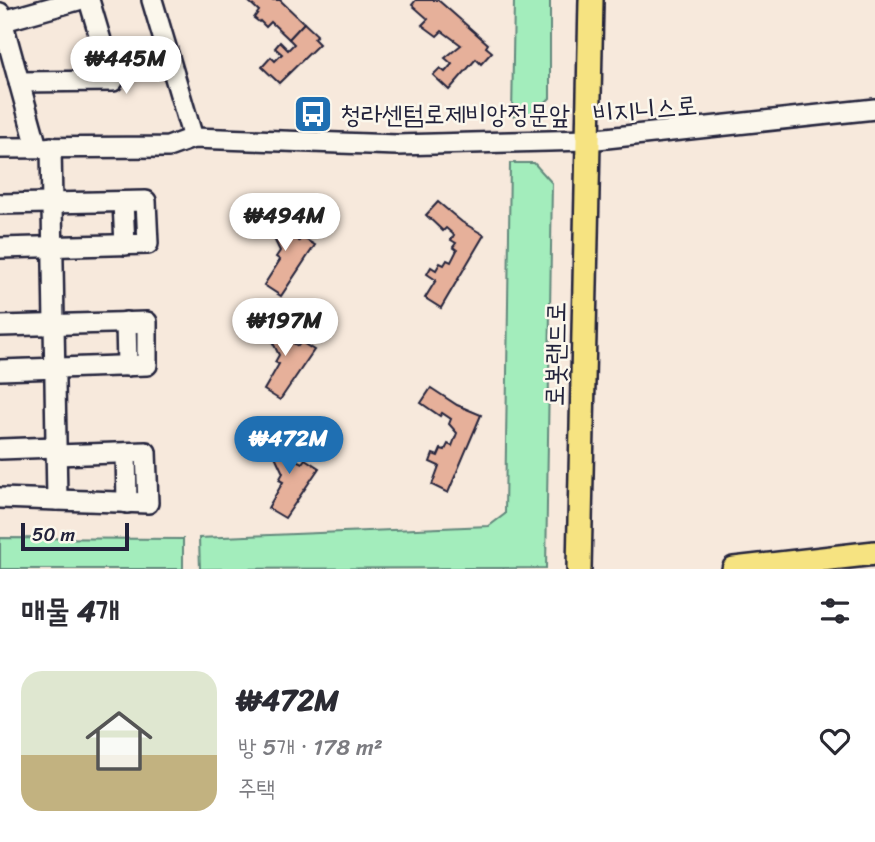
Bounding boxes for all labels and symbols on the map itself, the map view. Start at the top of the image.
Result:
pin: ₩445M [77,36,175,96]
street label: 비지니스로 [591,82,699,136]
place label: 청라센텀로제비앙정문앞 [340,91,570,137]
bus stop icon: 청라센텀로제비앙정문앞 [292,93,334,135]
pin: ₩494M [236,194,334,253]
pin: ₩197M [236,298,334,358]
street label: 로봇랜드로 [531,301,579,407]
pin: ₩472M [240,416,338,476]
scale bar [21,520,130,552]

